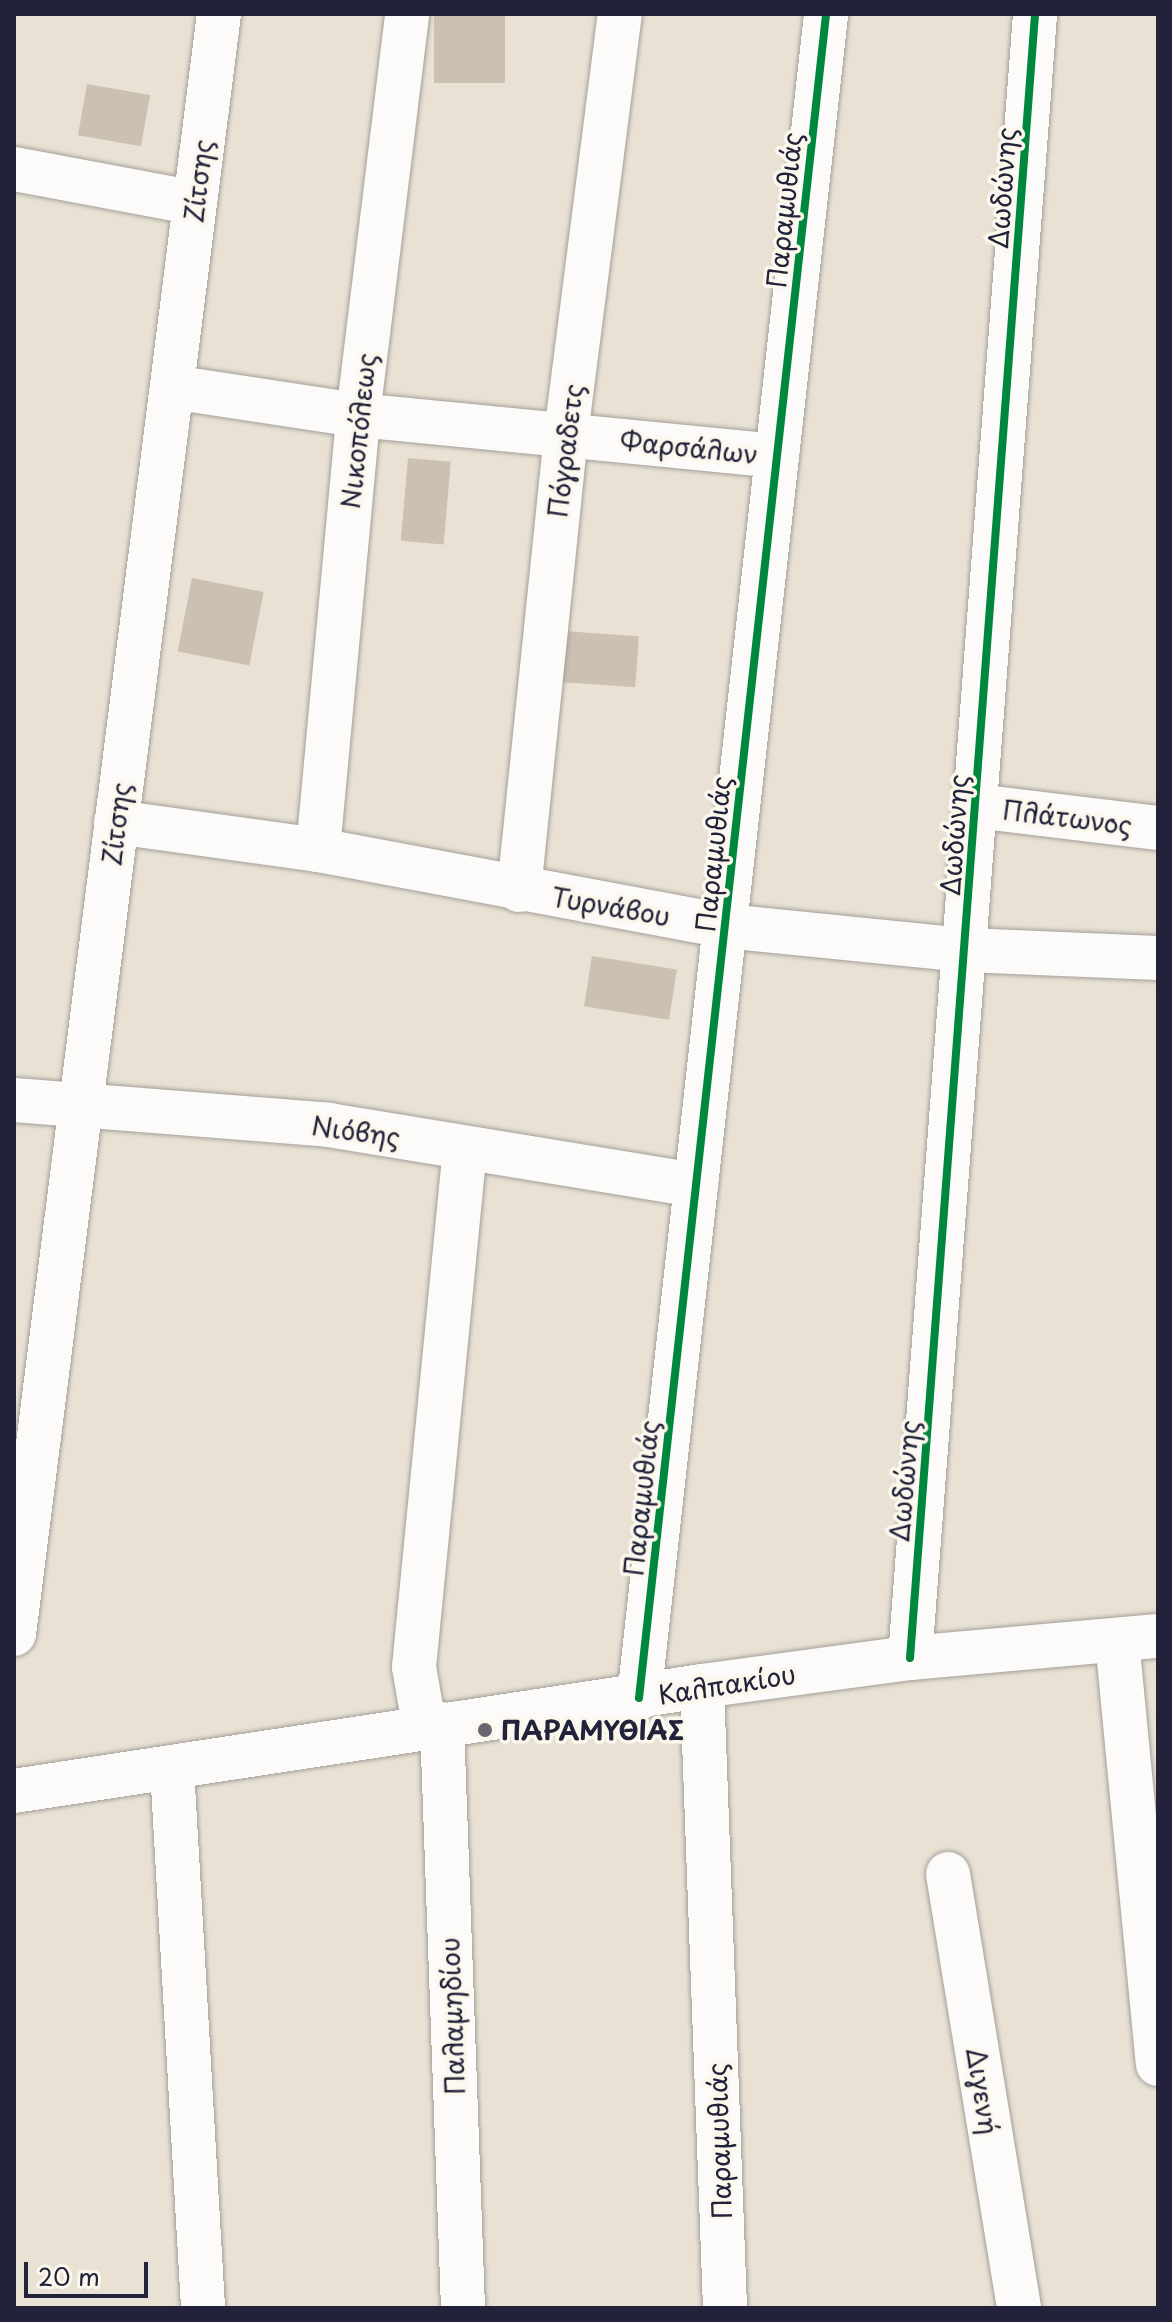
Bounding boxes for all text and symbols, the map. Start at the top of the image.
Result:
street label: Δωδώνης [982,126,1022,250]
street label: Παραμυθιάς [760,131,808,289]
street label: Ζίτσης [177,138,219,224]
street label: Nικοπόλεως [334,352,382,510]
street label: Πόγραδετς [541,382,589,520]
street label: Φαρσάλων [618,424,760,470]
street label: Δωδώνης [934,773,974,897]
street label: Παραμυθιάς [689,775,737,933]
street label: Ζίτσης [95,781,137,867]
street label: Πλάτωνος [1000,794,1134,840]
street label: Τυρνάβου [549,880,673,932]
street label: Νιόβης [310,1109,402,1153]
street label: Παραμυθιάς [617,1419,665,1577]
street label: Δωδώνης [883,1419,925,1543]
street label: Καλπακίου [656,1658,798,1710]
place label: ΠΑΡΑΜΥΘΙΑΣ [501,1714,684,1746]
marker: ΠΑΡΑΜΥΘΙΑΣ [476,1721,494,1739]
street label: Παλαμηδίου [434,1937,470,2095]
street label: Διγενή [961,2045,1005,2137]
street label: Παραμυθιάς [701,2062,737,2220]
scale bar [28,2246,152,2296]
text: 20 m [38,2258,100,2294]

